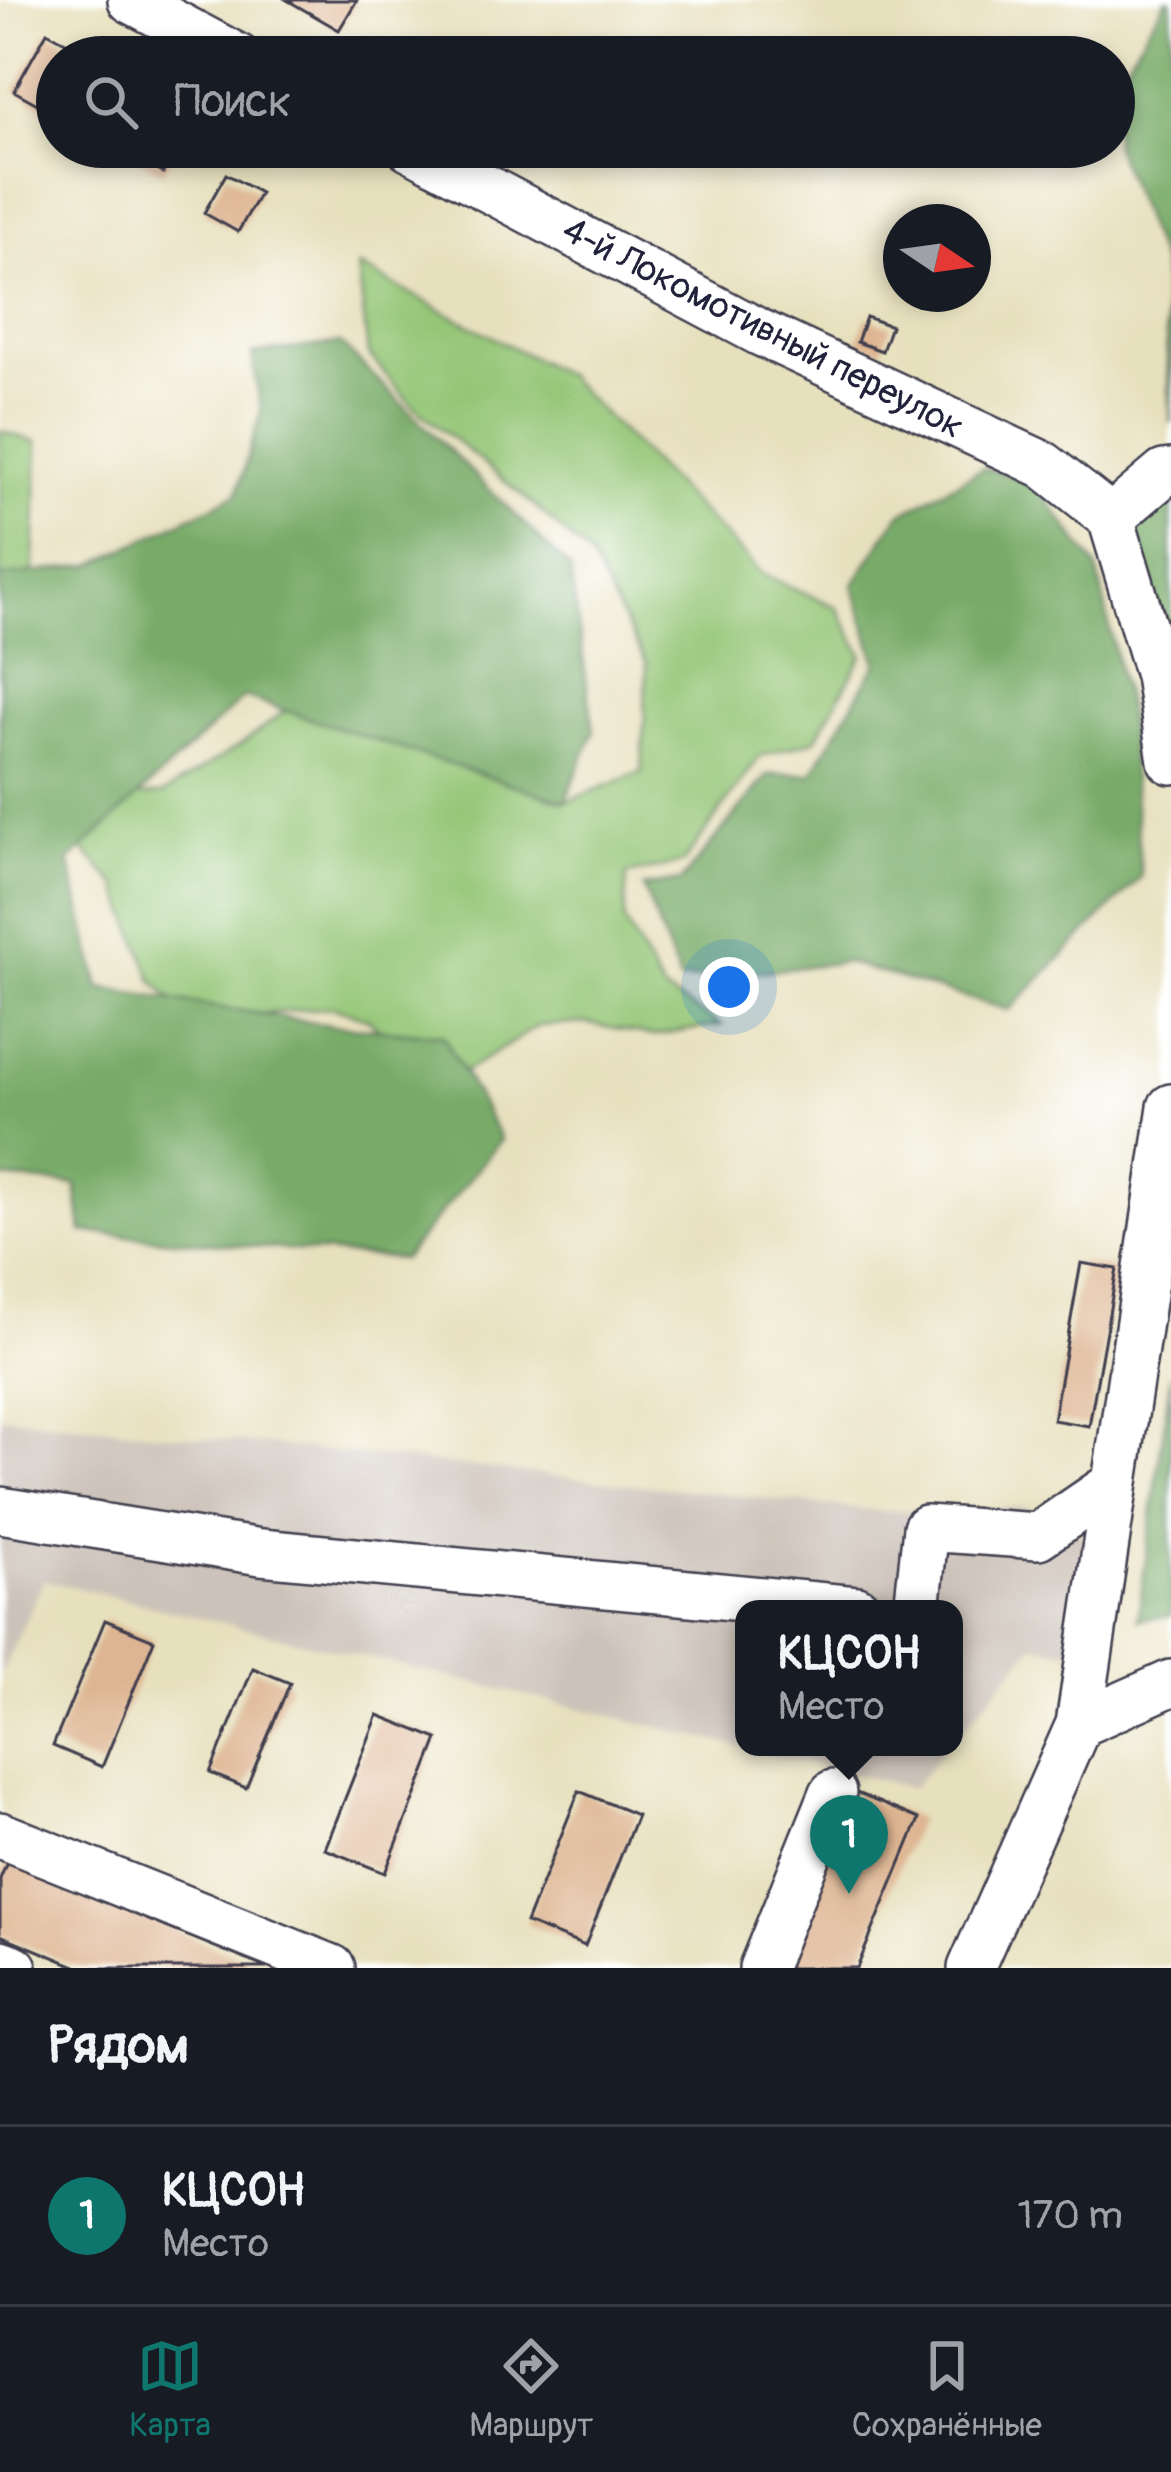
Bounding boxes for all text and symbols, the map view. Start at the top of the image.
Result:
search box [36,36,1135,168]
icon: search [78,69,144,135]
text: Поиск [174,74,291,130]
north arrow [883,204,991,312]
street label: 4-й Локомотивный переулок [555,207,971,449]
your location [699,957,759,1017]
popup [735,1600,963,1756]
text: КЦСОН [778,1626,920,1682]
text: Место [778,1682,885,1731]
pin: 1 [810,1795,888,1894]
text: Рядом [48,2014,189,2078]
text: КЦСОН [162,2163,305,2219]
text: 1 [79,2191,95,2240]
text: 170 m [1017,2191,1123,2240]
text: Место [162,2219,269,2268]
tab: Карта [129,2333,211,2446]
tab: Маршрут [469,2333,593,2446]
tab: Сохранённые [852,2333,1042,2446]

